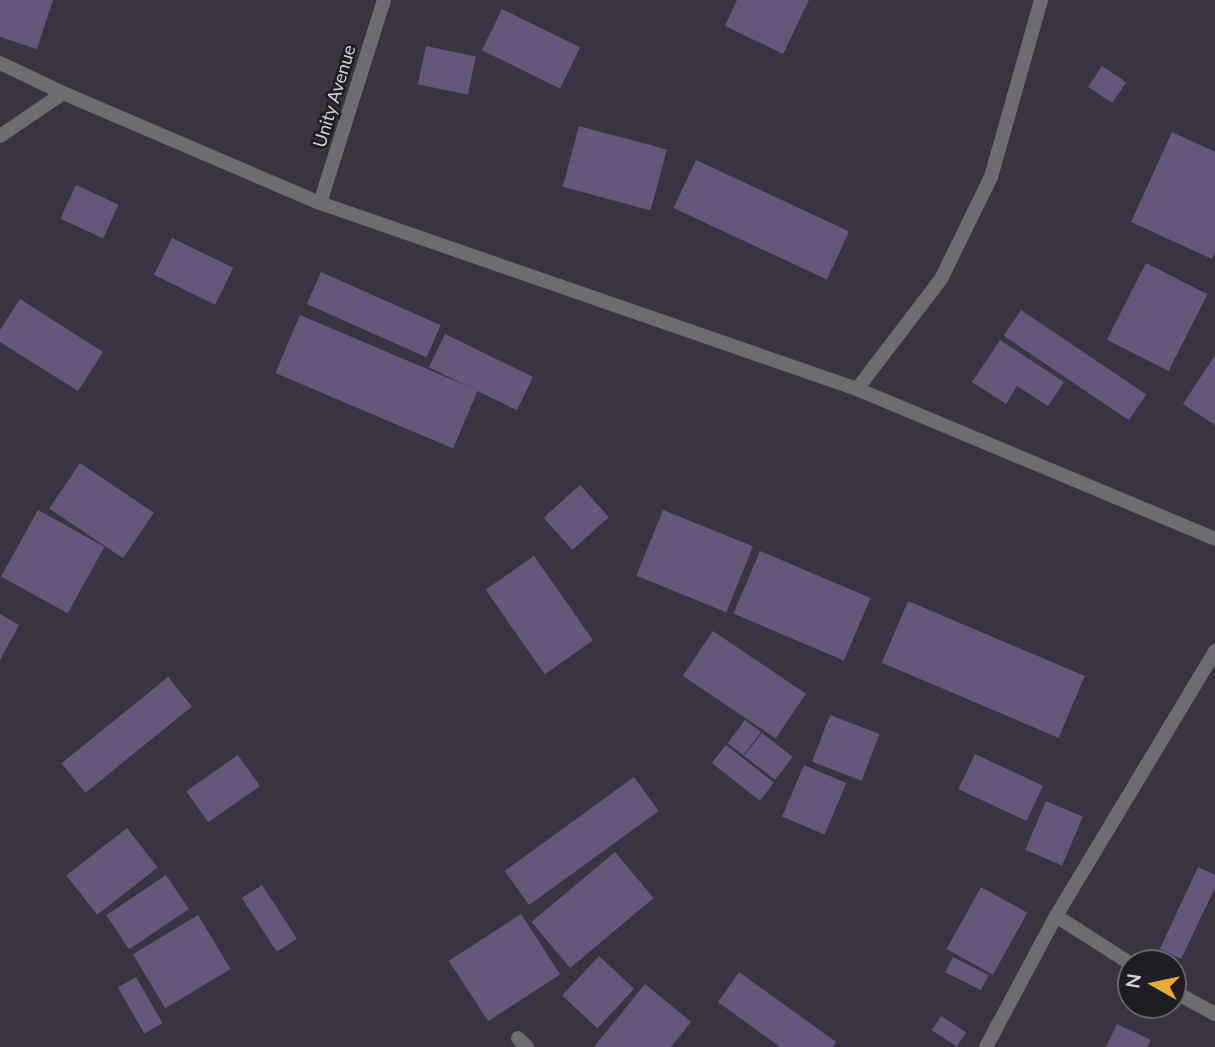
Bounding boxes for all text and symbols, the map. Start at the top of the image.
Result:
street label: Unity Avenue [308,42,360,150]
north arrow [1117,949,1187,1019]
text: N [1120,972,1145,990]

